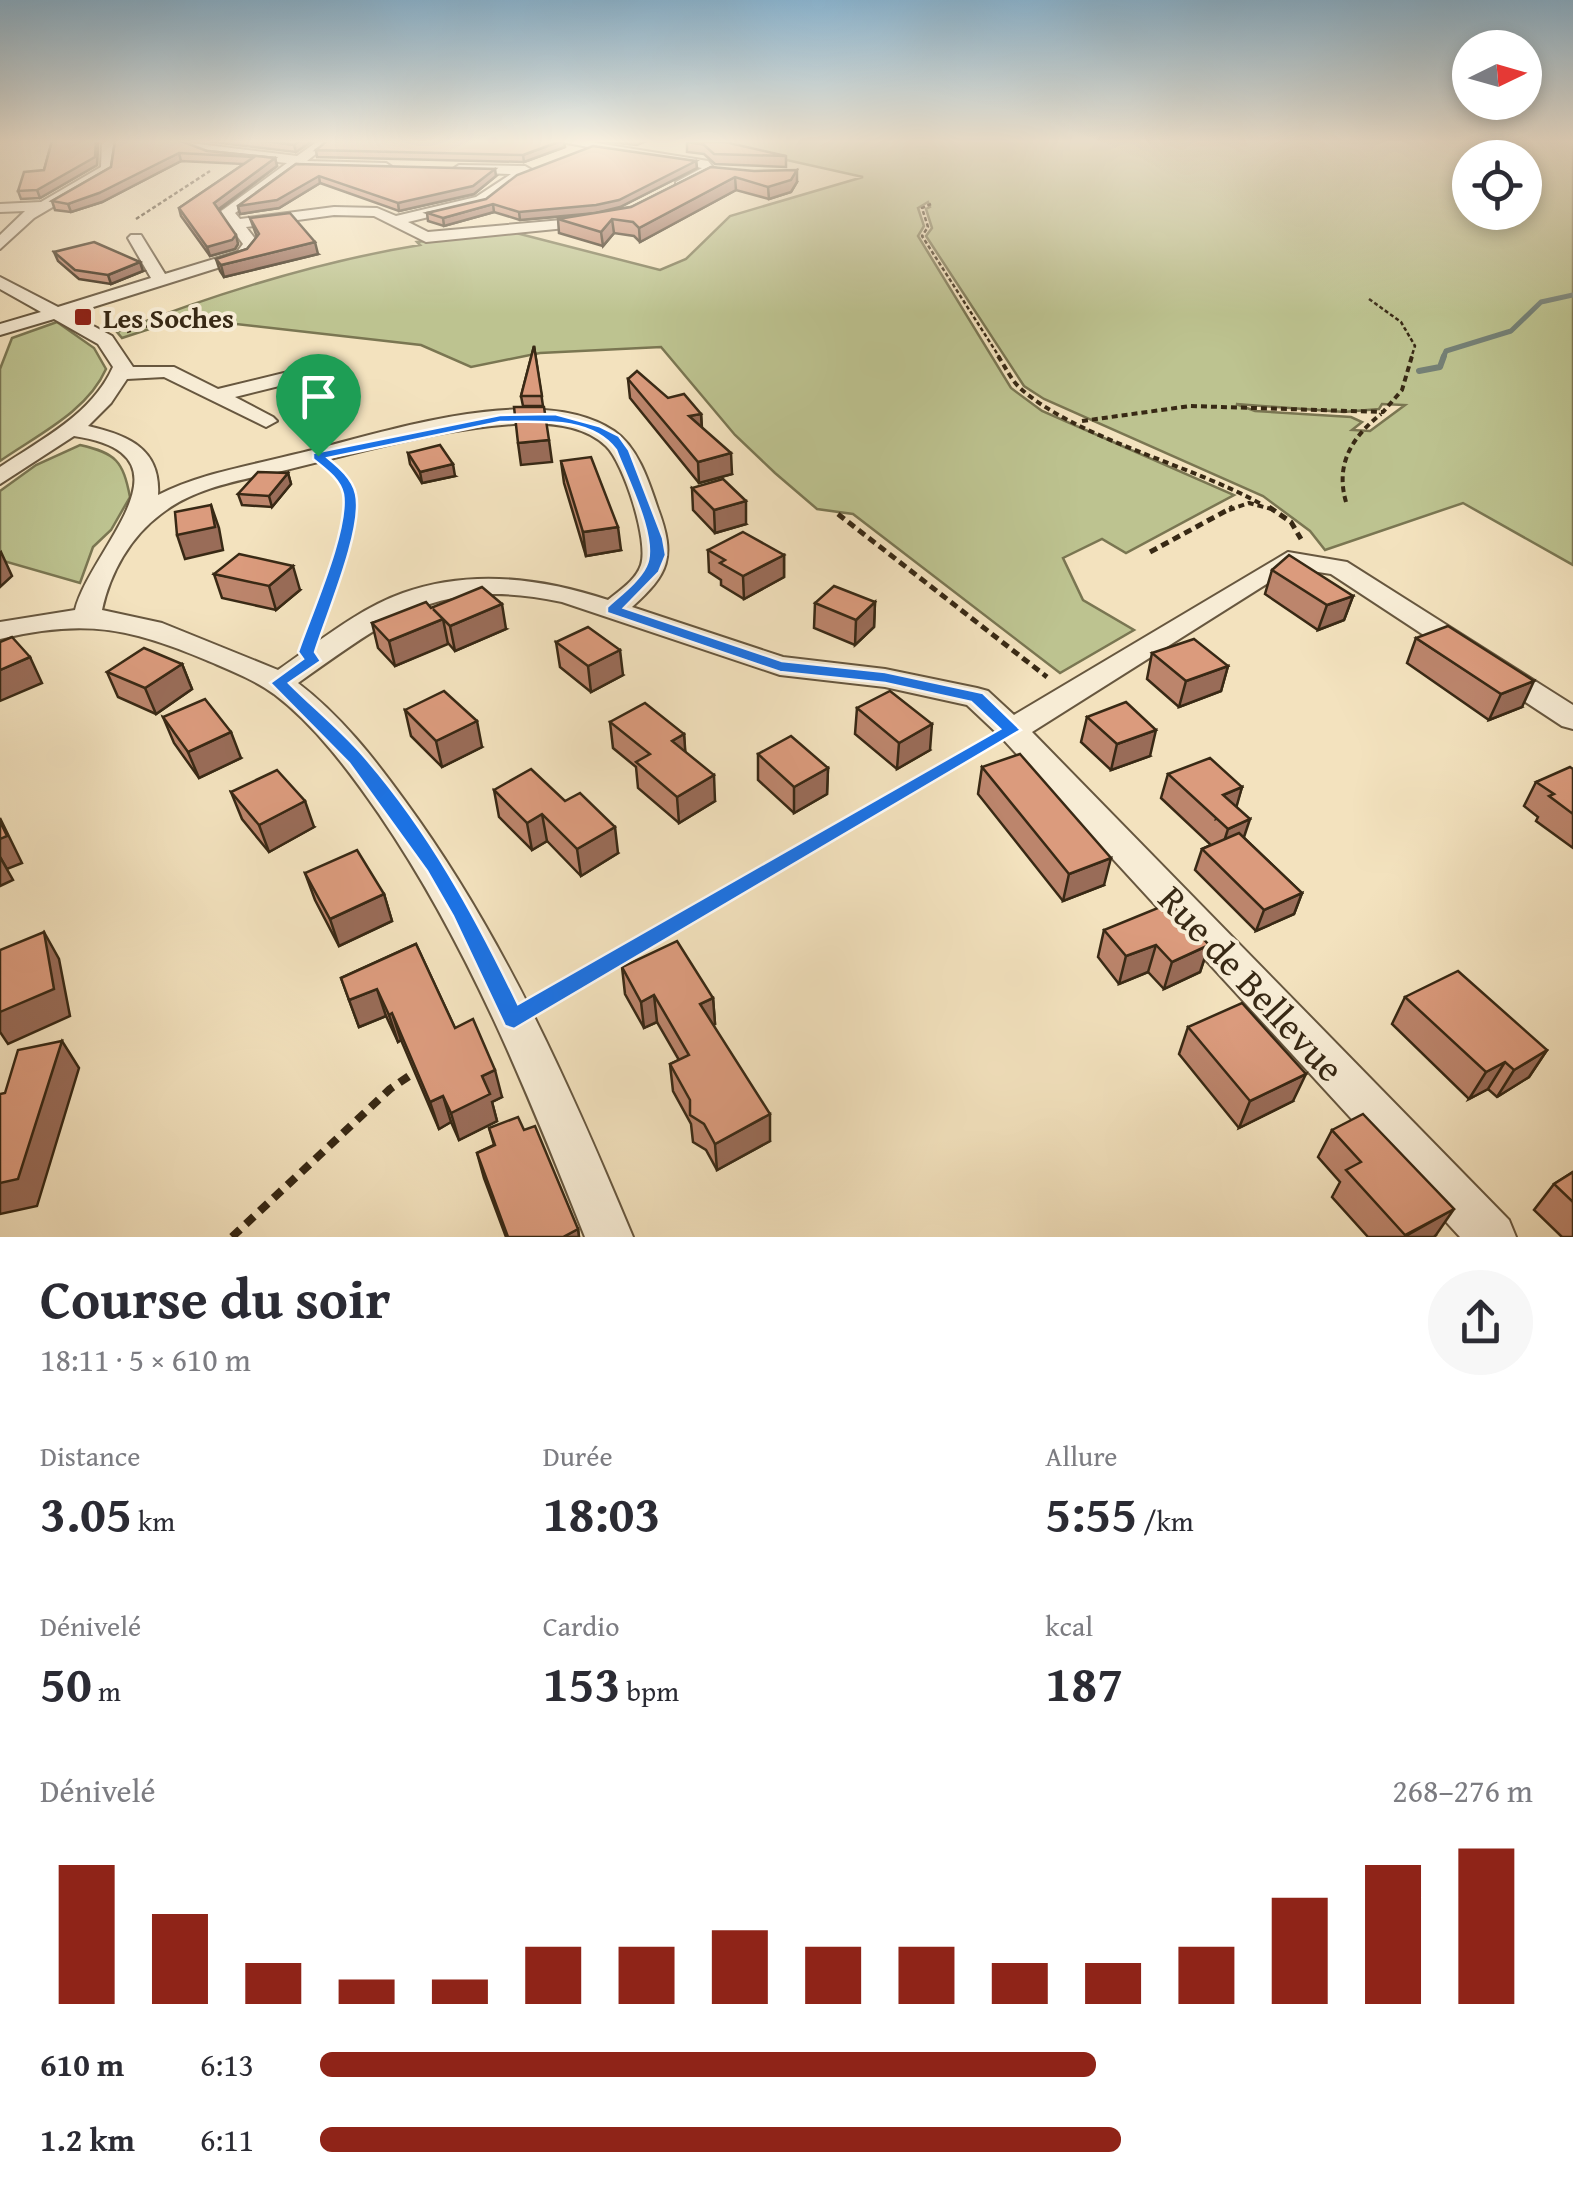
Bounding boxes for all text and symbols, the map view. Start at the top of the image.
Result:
north arrow [1452,30,1542,120]
map controls [1452,30,1542,230]
button: locate [1452,140,1542,230]
place label: Les Soches [103,297,234,338]
marker: Les Soches [72,306,94,328]
pin [276,354,361,457]
icon: arrive [291,369,346,424]
street label: Rue de Bellevue [1146,872,1358,1094]
text: Course du soir [40,1258,390,1338]
button: share [1428,1270,1533,1375]
text: 18:11 · 5 × 610 m [40,1336,251,1383]
text: Distance [40,1435,140,1476]
text: Durée [543,1435,613,1476]
text: Allure [1045,1435,1117,1476]
text: 3.05 [40,1476,132,1549]
text: 18:03 [543,1476,660,1549]
text: 5:55 [1045,1476,1137,1549]
text: km [132,1500,175,1541]
text: /km [1137,1500,1194,1541]
text: Dénivelé [40,1605,141,1646]
text: Cardio [543,1605,619,1646]
text: kcal [1045,1605,1093,1646]
text: 50 [40,1646,92,1719]
text: 153 [543,1646,620,1719]
text: 187 [1045,1646,1123,1719]
text: m [92,1670,121,1711]
text: bpm [620,1670,679,1711]
text: Dénivelé [40,1767,156,1814]
text: 268–276 m [1392,1767,1533,1814]
text: 610 m [40,2041,124,2088]
text: 6:13 [200,2041,254,2088]
text: 1.2 km [40,2116,135,2163]
text: 6:11 [200,2116,254,2163]

